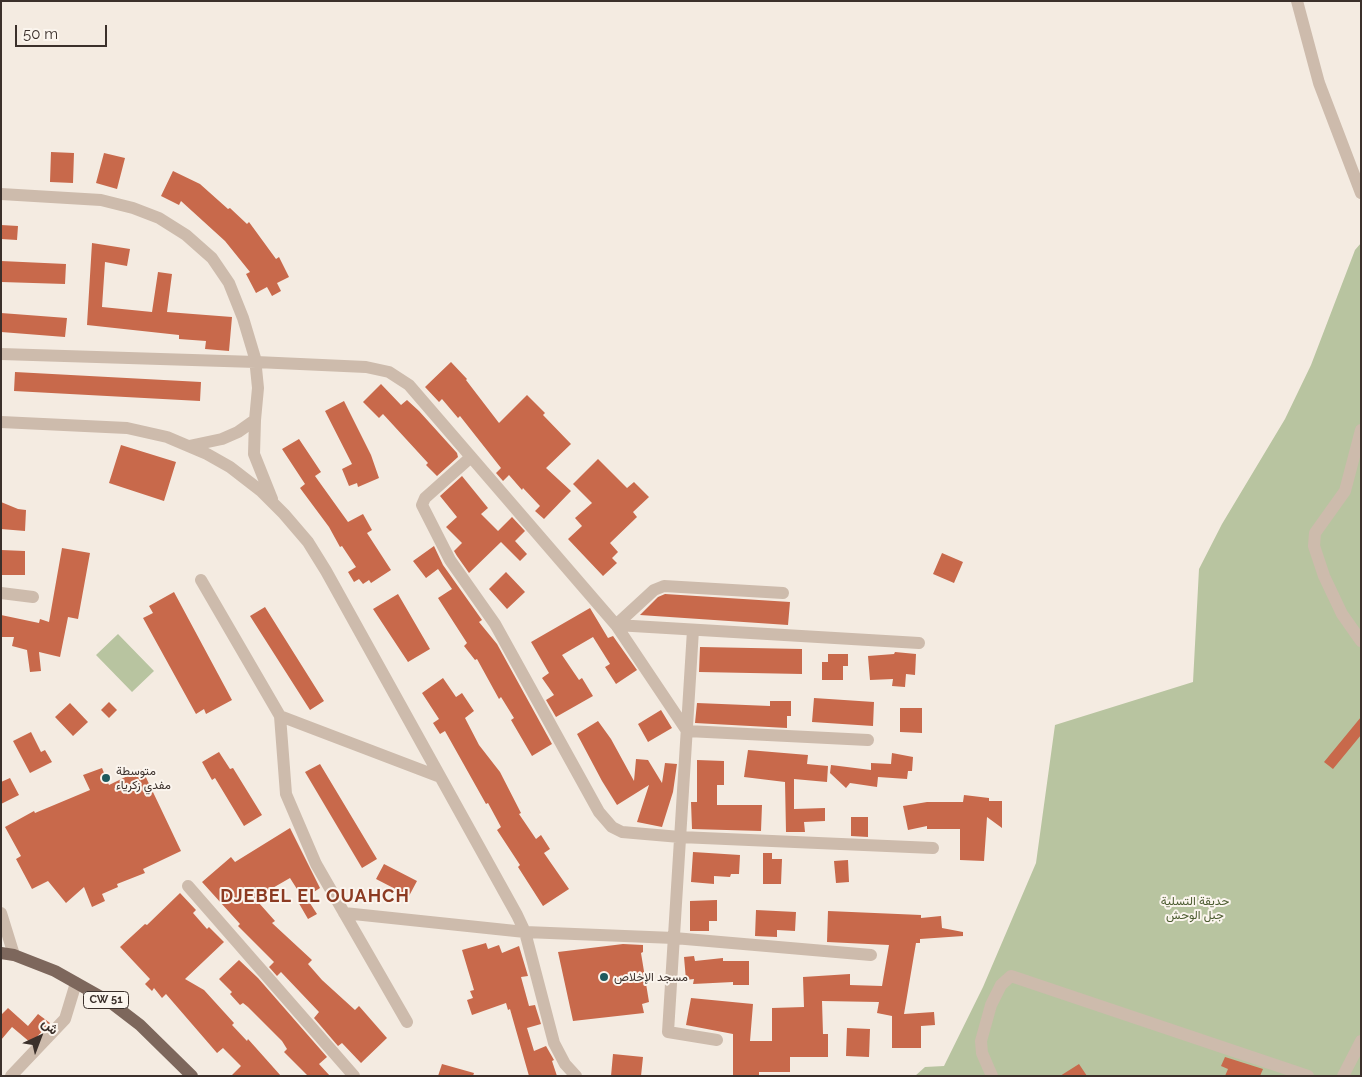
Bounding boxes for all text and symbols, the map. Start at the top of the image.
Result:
scale bar [18,15,110,47]
text: 50 m [23,25,58,43]
place label: متوسطة مفدي زكرياء [116,764,171,792]
marker: متوسطة مفدي زكرياء [100,772,112,784]
district label: DJEBEL EL OUAHCH [218,886,412,908]
park label: حديقة التسلية جبل الوحش [1161,894,1229,922]
place label: مسجد الإخلاص [614,970,688,984]
marker: مسجد الإخلاص [598,971,610,983]
road number: CW 51 [84,992,128,1008]
north arrow [15,1012,65,1062]
text: ش [39,1014,62,1038]

